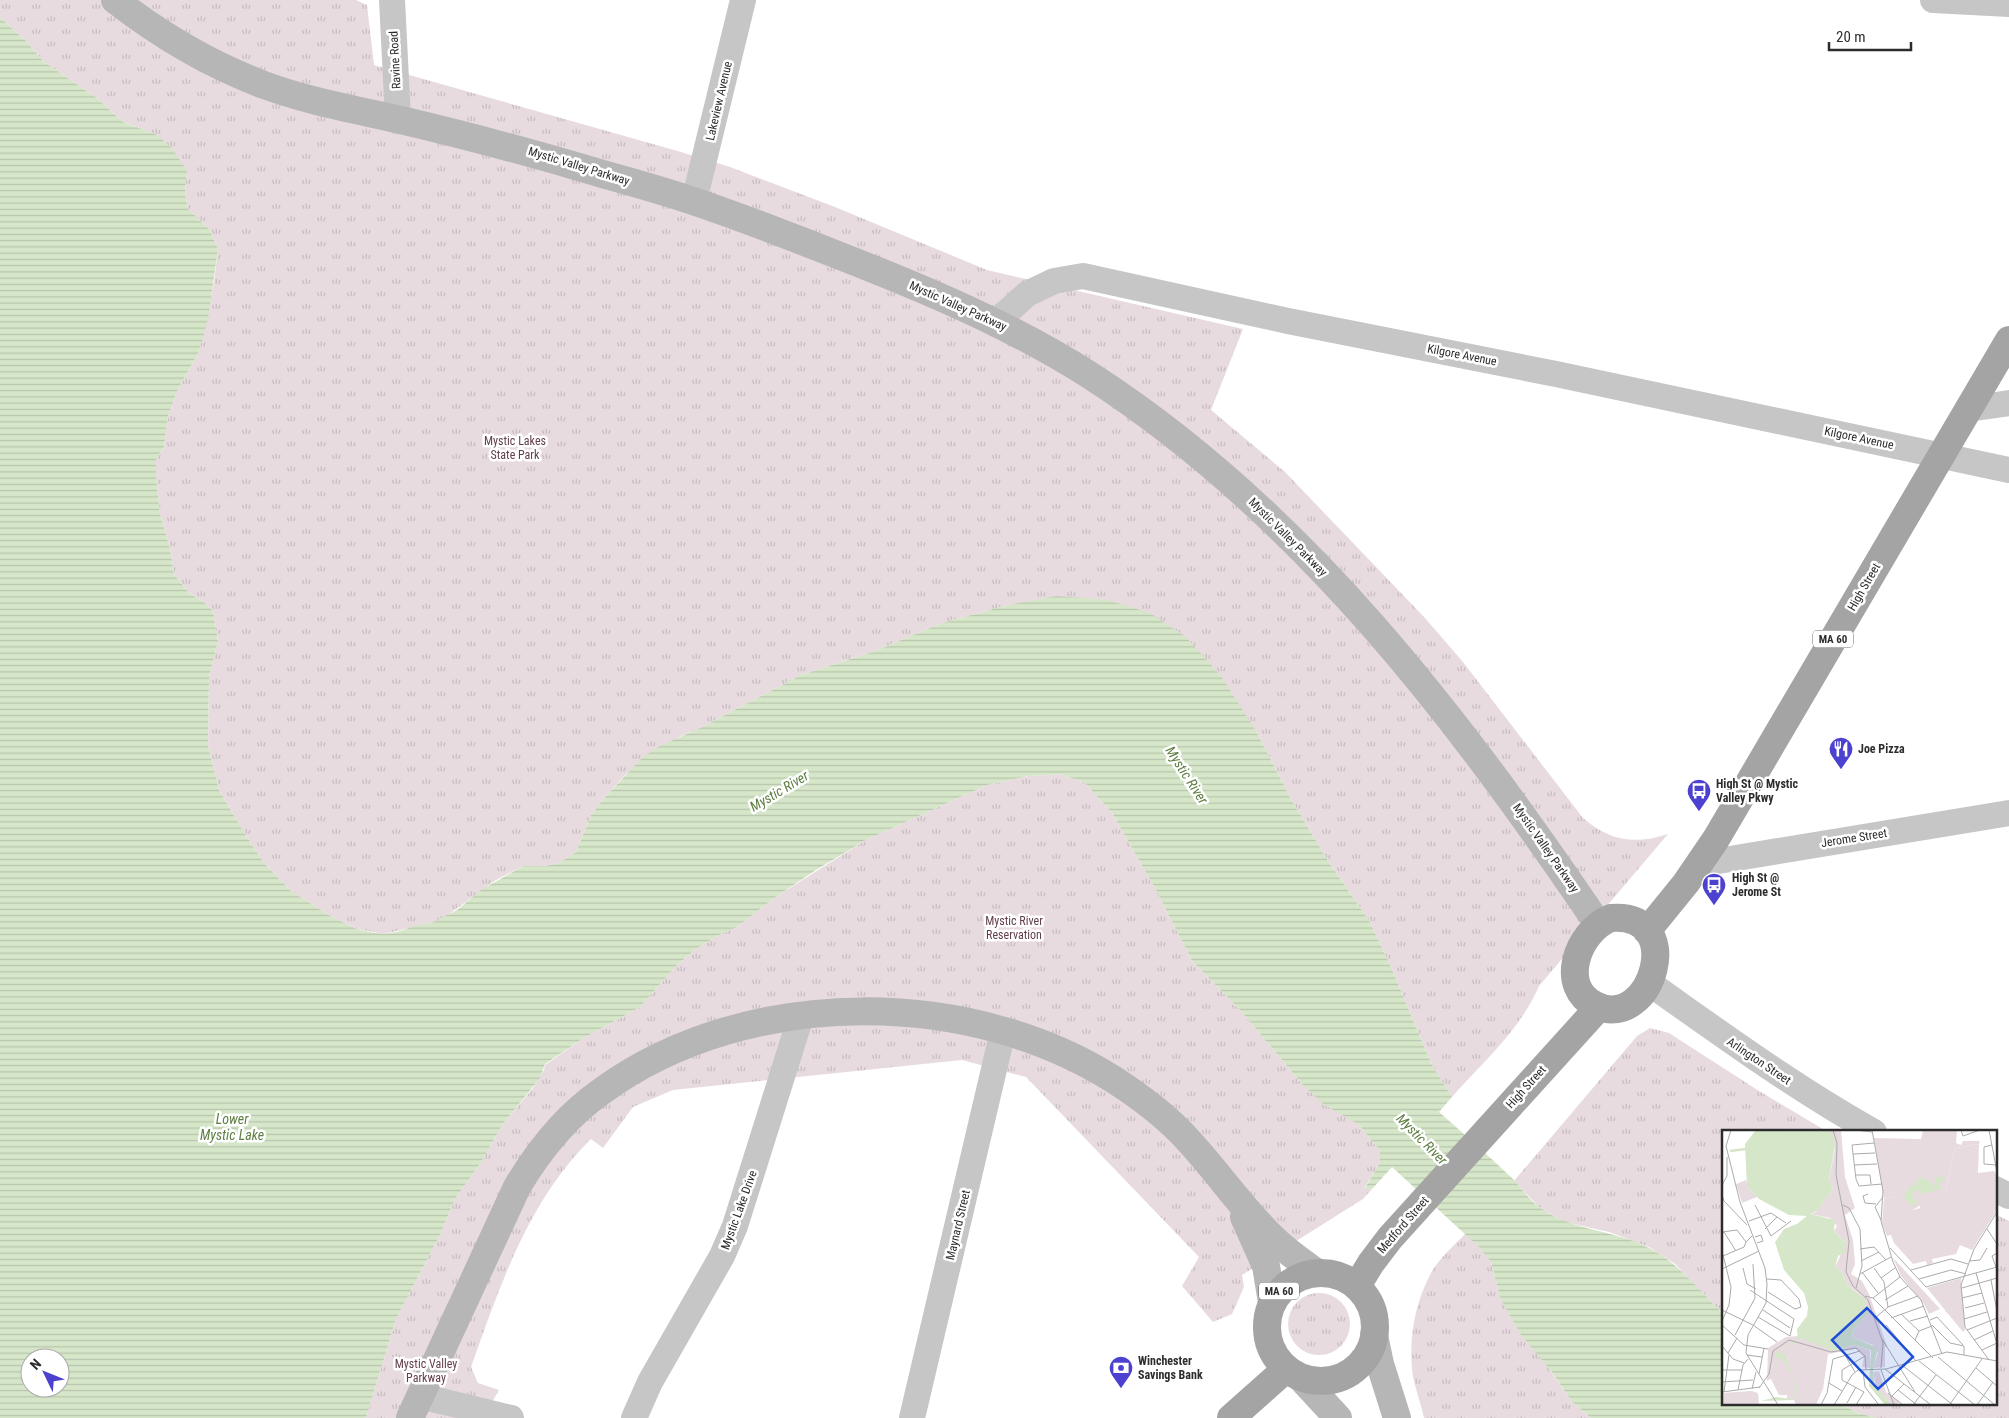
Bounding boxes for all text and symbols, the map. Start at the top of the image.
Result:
scale bar [1829,20,1912,52]
text: 20 m [1836,28,1866,46]
street label: Ravine Road [386,31,404,89]
street label: Lakeview Avenue [703,60,735,142]
street label: Mystic Valley Parkway [527,144,631,188]
street label: Mystic Valley Parkway [907,278,1009,334]
street label: Kilgore Avenue [1426,341,1498,369]
street label: Kilgore Avenue [1823,424,1895,452]
park label: Mystic Lakes State Park [484,434,546,462]
street label: Mystic Valley Parkway [1246,495,1330,579]
street label: High Street [1845,560,1883,613]
road number: MA 60 [1813,630,1853,648]
restaurant icon: Joe Pizza [1828,736,1854,770]
place label: Joe Pizza [1858,742,1905,756]
water label: Mystic River [1163,743,1212,807]
water label: Mystic River [747,767,812,815]
place label: High St @ Mystic Valley Pkwy [1716,777,1799,805]
bus stop icon: High St @ Mystic Valley Pkwy [1686,778,1712,812]
street label: Mystic Valley Parkway [1510,801,1582,895]
street label: Jerome Street [1820,826,1888,850]
place label: High St @ Jerome St [1732,871,1781,899]
bus stop icon: High St @ Jerome St [1701,872,1727,906]
park label: Mystic River Reservation [985,914,1043,942]
street label: Arlington Street [1724,1035,1794,1088]
street label: High Street [1503,1062,1549,1111]
water label: Mystic River [1393,1110,1451,1168]
water label: Lower Mystic Lake [200,1111,264,1143]
inset map [1722,1130,1996,1406]
street label: Mystic Lake Drive [718,1168,760,1251]
street label: Maynard Street [943,1188,973,1261]
street label: Medford Street [1374,1193,1432,1256]
road number: MA 60 [1259,1282,1299,1300]
north arrow [20,1348,70,1398]
place label: Winchester Savings Bank [1138,1354,1203,1382]
bank icon: Winchester Savings Bank [1108,1355,1134,1389]
text: N [27,1356,44,1373]
park label: Mystic Valley Parkway [395,1357,457,1385]

